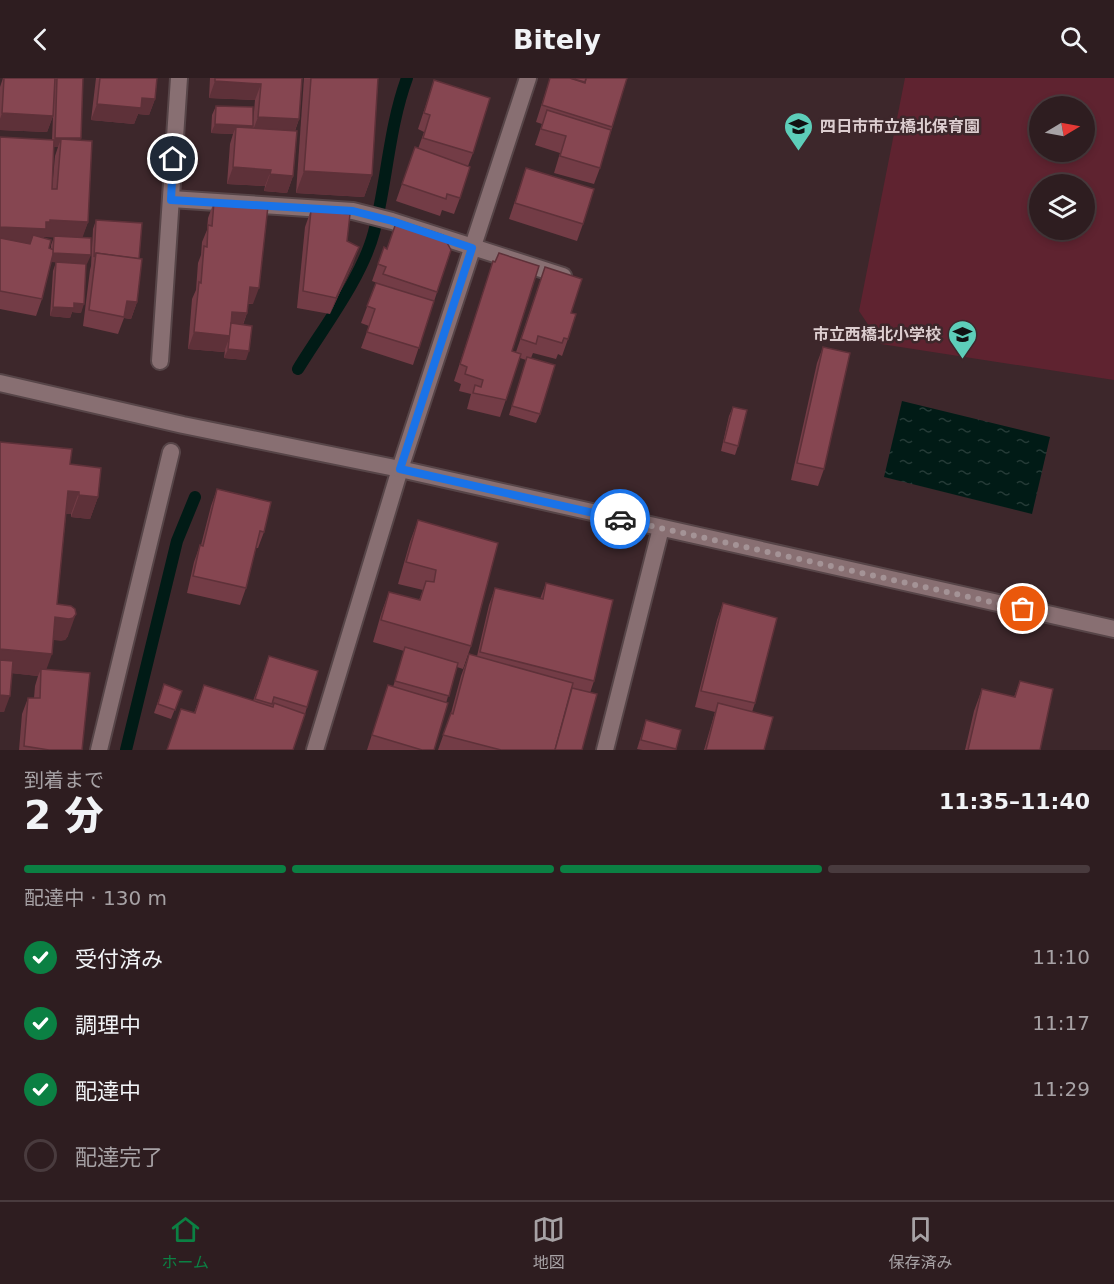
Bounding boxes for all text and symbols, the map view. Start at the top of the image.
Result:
icon: back [24,23,57,56]
icon: search [1057,23,1090,56]
text: Bitely [513,24,601,55]
north arrow [1029,96,1095,162]
map controls [1029,96,1095,240]
school or university icon: 四日市市立橋北保育園 [783,110,815,152]
place label: 四日市市立橋北保育園 [820,117,980,136]
pin [147,133,198,184]
icon: home [156,142,189,175]
button: layers [1029,174,1095,240]
school or university icon: 市立西橋北小学校 [946,318,978,360]
place label: 市立西橋北小学校 [813,325,941,344]
courier [590,489,650,549]
icon: car [604,503,637,536]
pin [997,583,1048,634]
icon: bag [1006,592,1039,625]
text: 到着まで [24,768,104,792]
text: 11:35–11:40 [939,789,1090,814]
text: 2 分 [24,793,104,838]
text: 配達中 · 130 m [24,886,167,910]
icon: check [24,941,57,974]
text: 11:10 [1032,945,1090,969]
text: 受付済み [75,947,163,972]
icon: check [24,1007,57,1040]
text: 11:17 [1032,1011,1090,1035]
text: 調理中 [75,1013,141,1038]
icon: check [24,1073,57,1106]
text: 11:29 [1032,1077,1090,1101]
text: 配達中 [75,1079,141,1104]
text: 配達完了 [75,1145,163,1170]
tab: ホーム [162,1213,209,1273]
tab: 地図 [532,1213,565,1273]
tab: 保存済み [888,1213,952,1273]

